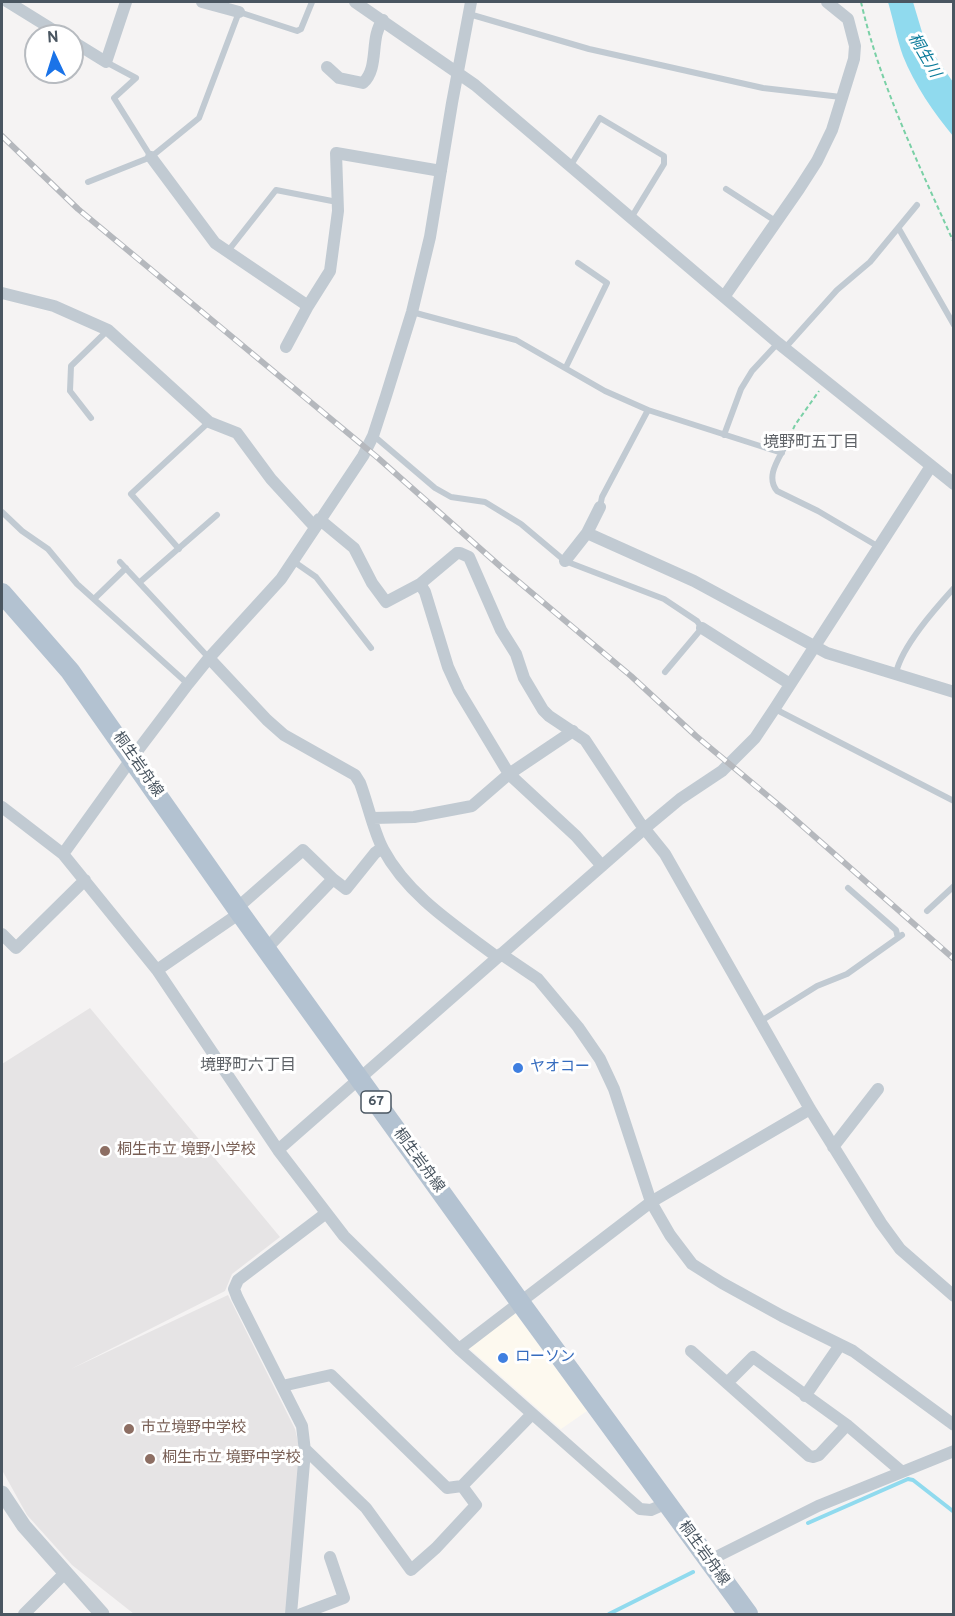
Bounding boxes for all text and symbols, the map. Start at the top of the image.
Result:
north arrow [24,24,84,84]
text: N [46,28,59,48]
water label: 桐生川 [903,30,943,82]
district label: 境野町五丁目 [763,434,859,454]
street label: 桐生岩舟線 [108,729,166,801]
district label: 境野町六丁目 [200,1057,296,1077]
place label: ヤオコー [530,1059,590,1077]
marker: ヤオコー [511,1061,525,1075]
road number: 67 [361,1091,391,1113]
street label: 桐生岩舟線 [389,1125,447,1197]
place label: 桐生市立 境野小学校 [117,1142,256,1160]
marker: 桐生市立 境野小学校 [98,1144,112,1158]
place label: ローソン [515,1349,575,1367]
marker: ローソン [496,1351,510,1365]
place label: 市立境野中学校 [141,1420,246,1438]
marker: 市立境野中学校 [122,1422,136,1436]
place label: 桐生市立 境野中学校 [162,1450,301,1468]
marker: 桐生市立 境野中学校 [143,1452,157,1466]
street label: 桐生岩舟線 [674,1518,732,1590]

